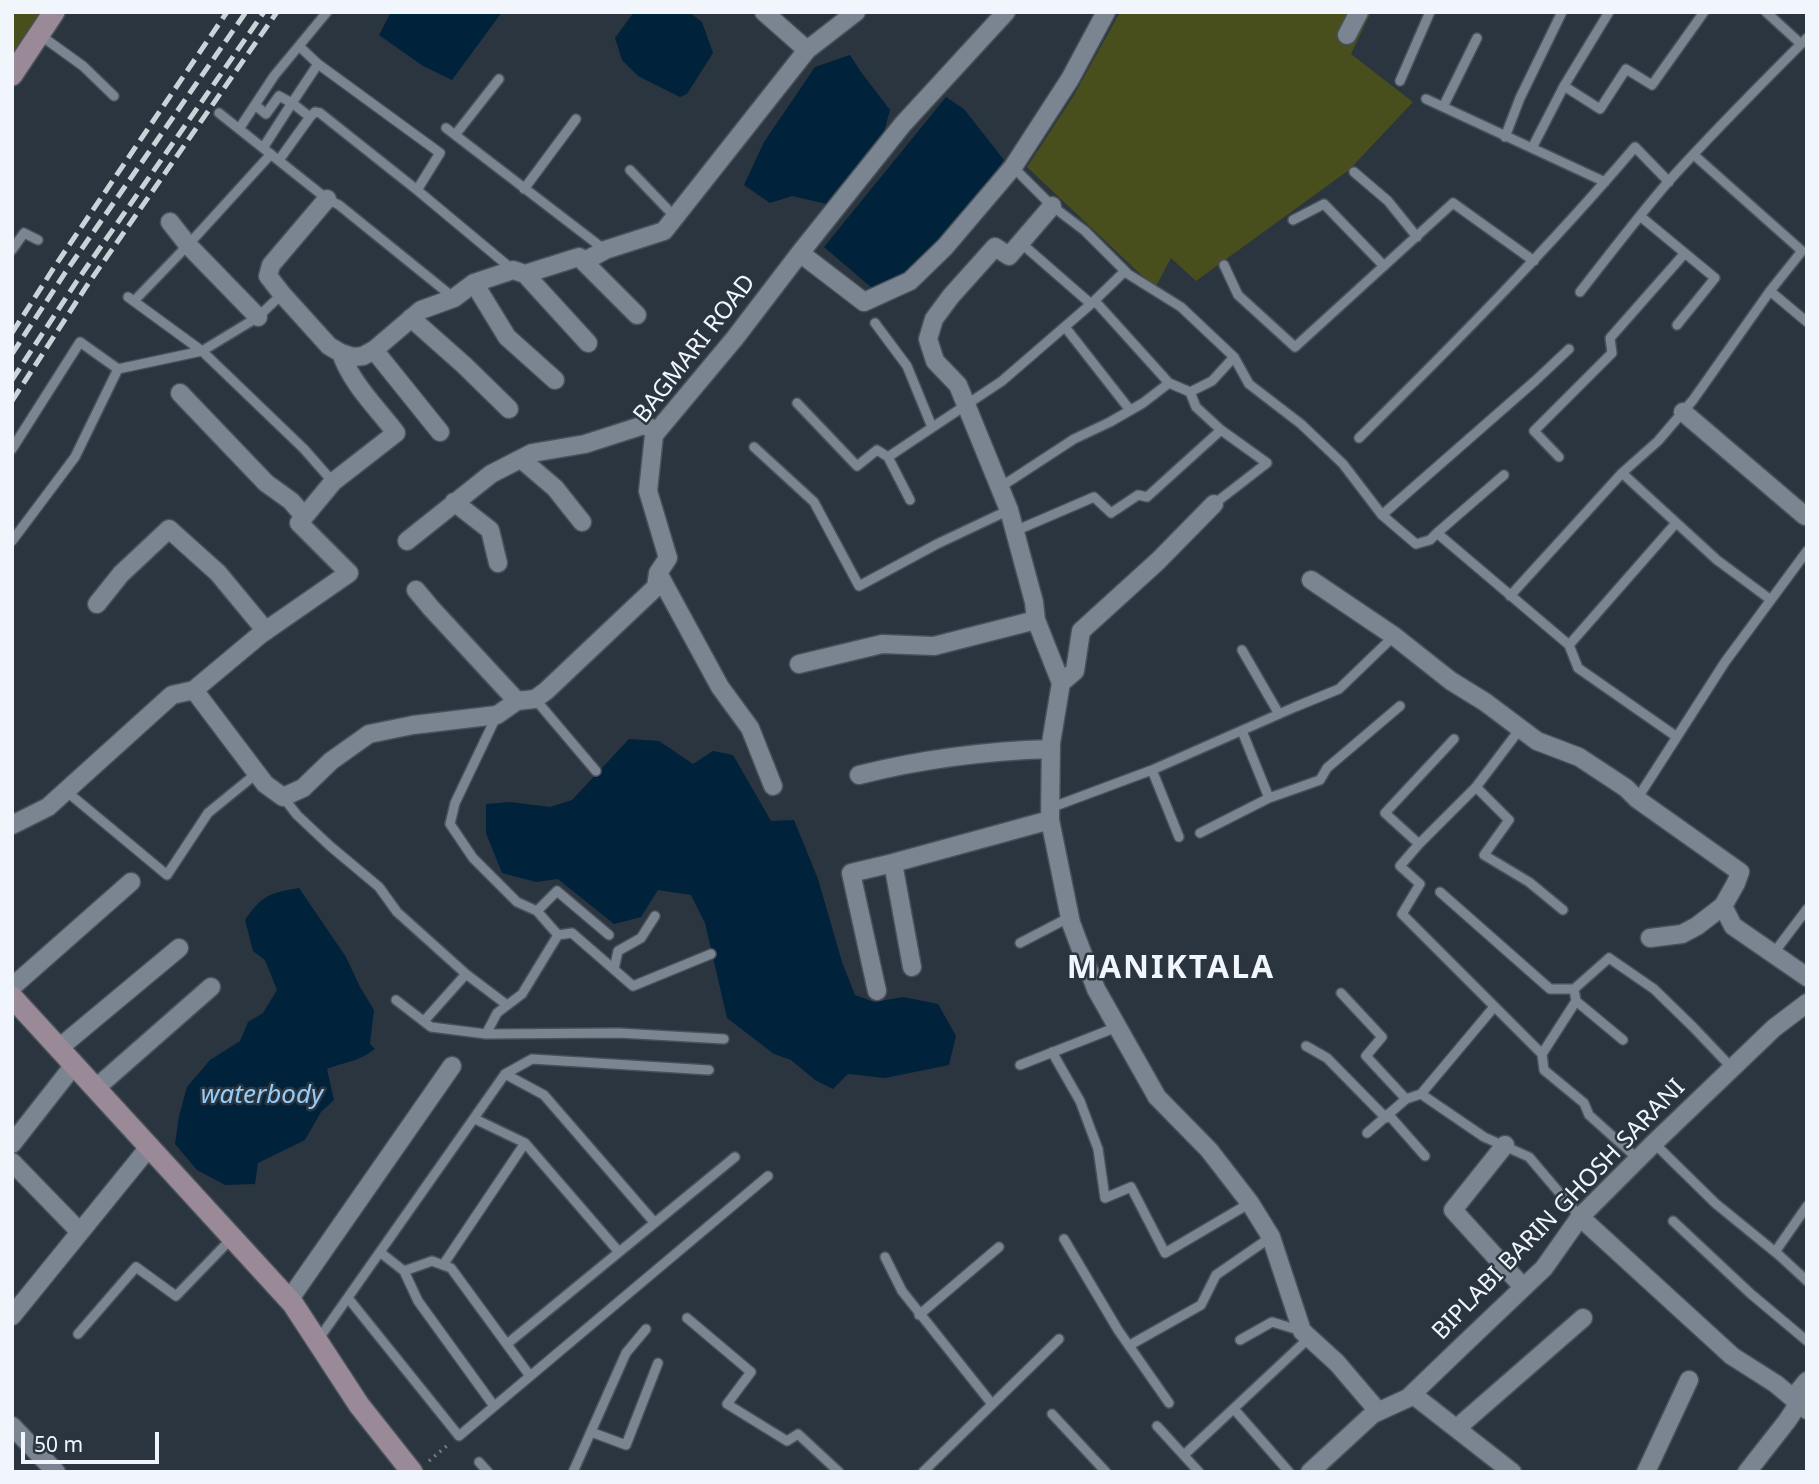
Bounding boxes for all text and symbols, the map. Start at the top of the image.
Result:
street label: BAGMARI ROAD [628,269,762,429]
district label: MANIKTALA [1068,950,1274,988]
street label: BIPLABI BARIN GHOSH SARANI [1427,1074,1691,1346]
water label: waterbody [201,1080,323,1112]
scale bar [24,1418,163,1462]
text: 50 m [34,1430,83,1458]

